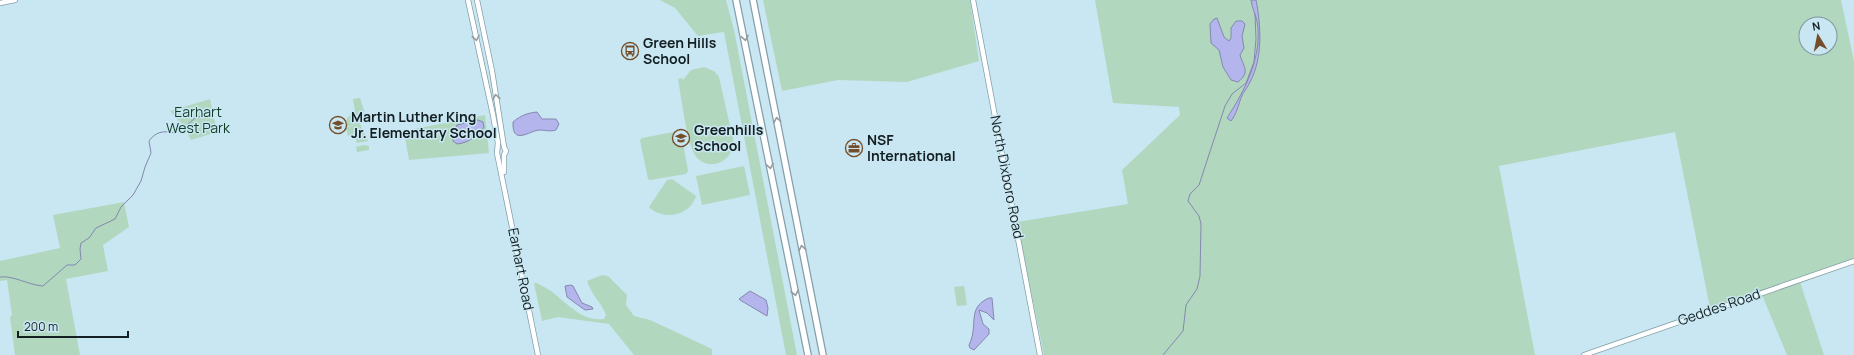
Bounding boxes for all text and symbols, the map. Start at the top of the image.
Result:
north arrow [1798,16,1838,56]
text: N [1811,18,1821,34]
place label: Green Hills School [643,33,717,68]
one-way arrow [472,35,480,41]
one-way arrow [740,35,748,41]
bus stop icon: Green Hills School [620,41,640,61]
one-way arrow [492,94,501,100]
park label: Earhart West Park [166,102,231,137]
place label: Martin Luther King Jr. Elementary School [351,107,497,142]
street label: North Dixboro Road [986,114,1029,240]
school or university icon: Martin Luther King Jr. Elementary School [328,115,348,135]
one-way arrow [774,117,782,124]
place label: Greenhills School [694,120,764,155]
school or university icon: Greenhills School [671,128,691,148]
place label: NSF International [867,130,956,165]
office icon: NSF International [844,138,864,158]
one-way arrow [765,162,773,169]
street label: Earhart Road [504,226,539,312]
one-way arrow [799,245,807,251]
street label: Geddes Road [1675,284,1763,330]
one-way arrow [790,290,798,296]
scale bar [18,313,128,339]
text: 200 m [24,318,58,335]

